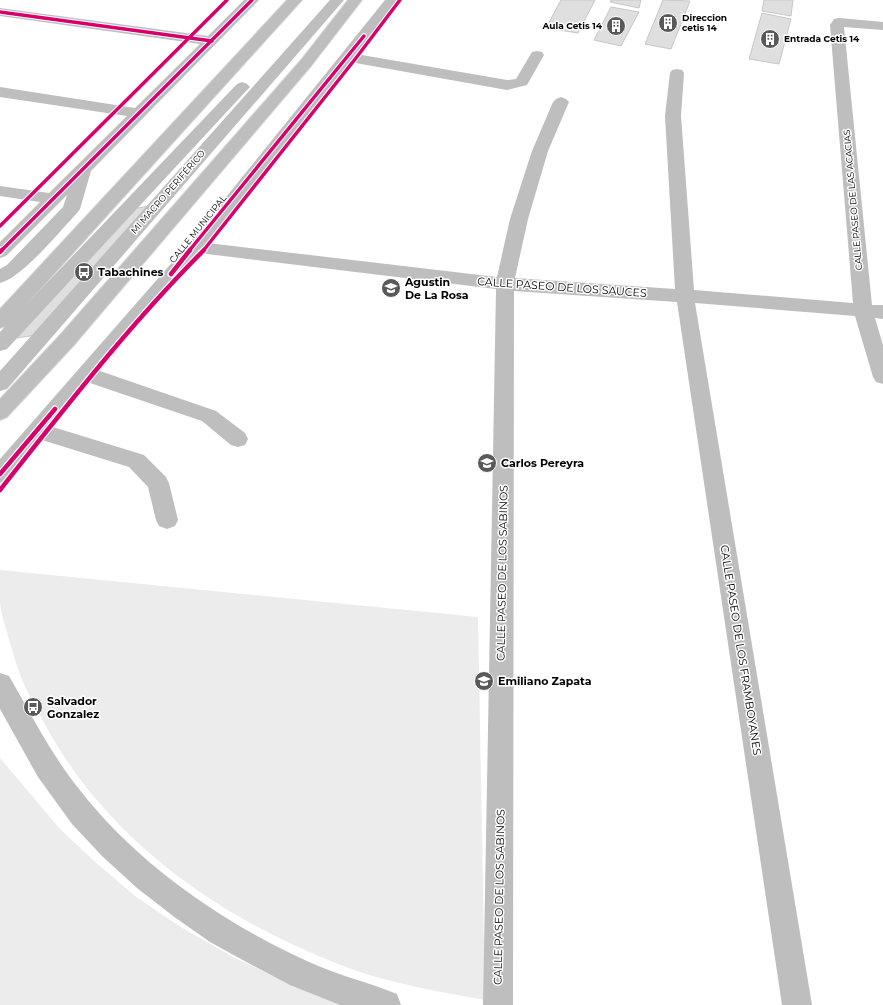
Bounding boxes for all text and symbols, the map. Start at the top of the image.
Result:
building icon: Direccion cetis 14 [657,12,679,34]
place label: Direccion cetis 14 [682,12,727,33]
building icon: Aula Cetis 14 [605,15,627,37]
place label: Aula Cetis 14 [541,20,603,31]
building icon: Entrada Cetis 14 [759,28,781,50]
place label: Entrada Cetis 14 [784,33,860,44]
street label: CALLE PASEO DE LAS ACACIAS [841,129,864,271]
street label: MI MACRO PERIFÉRICO [128,147,207,236]
street label: CALLE MUNICIPAL [167,192,229,265]
bus stop icon: Tabachines [73,261,95,283]
place label: Tabachines [98,265,164,279]
street label: CALLE PASEO DE LOS SAUCES [477,274,647,300]
place label: Agustin De La Rosa [404,275,469,302]
school or university icon: Agustin De La Rosa [380,277,402,299]
school or university icon: Carlos Pereyra [476,452,498,474]
place label: Carlos Pereyra [501,456,584,470]
street label: CALLE PASEO DE LOS SABINOS [493,485,511,661]
street label: CALLE PASEO DE LOS FRAMBOYANES [717,544,765,756]
school or university icon: Emiliano Zapata [473,670,495,692]
place label: Emiliano Zapata [498,674,592,688]
place label: Salvador Gonzalez [47,694,99,721]
bus stop icon: Salvador Gonzalez [22,696,44,718]
street label: CALLE PASEO DE LOS SABINOS [490,809,508,985]

